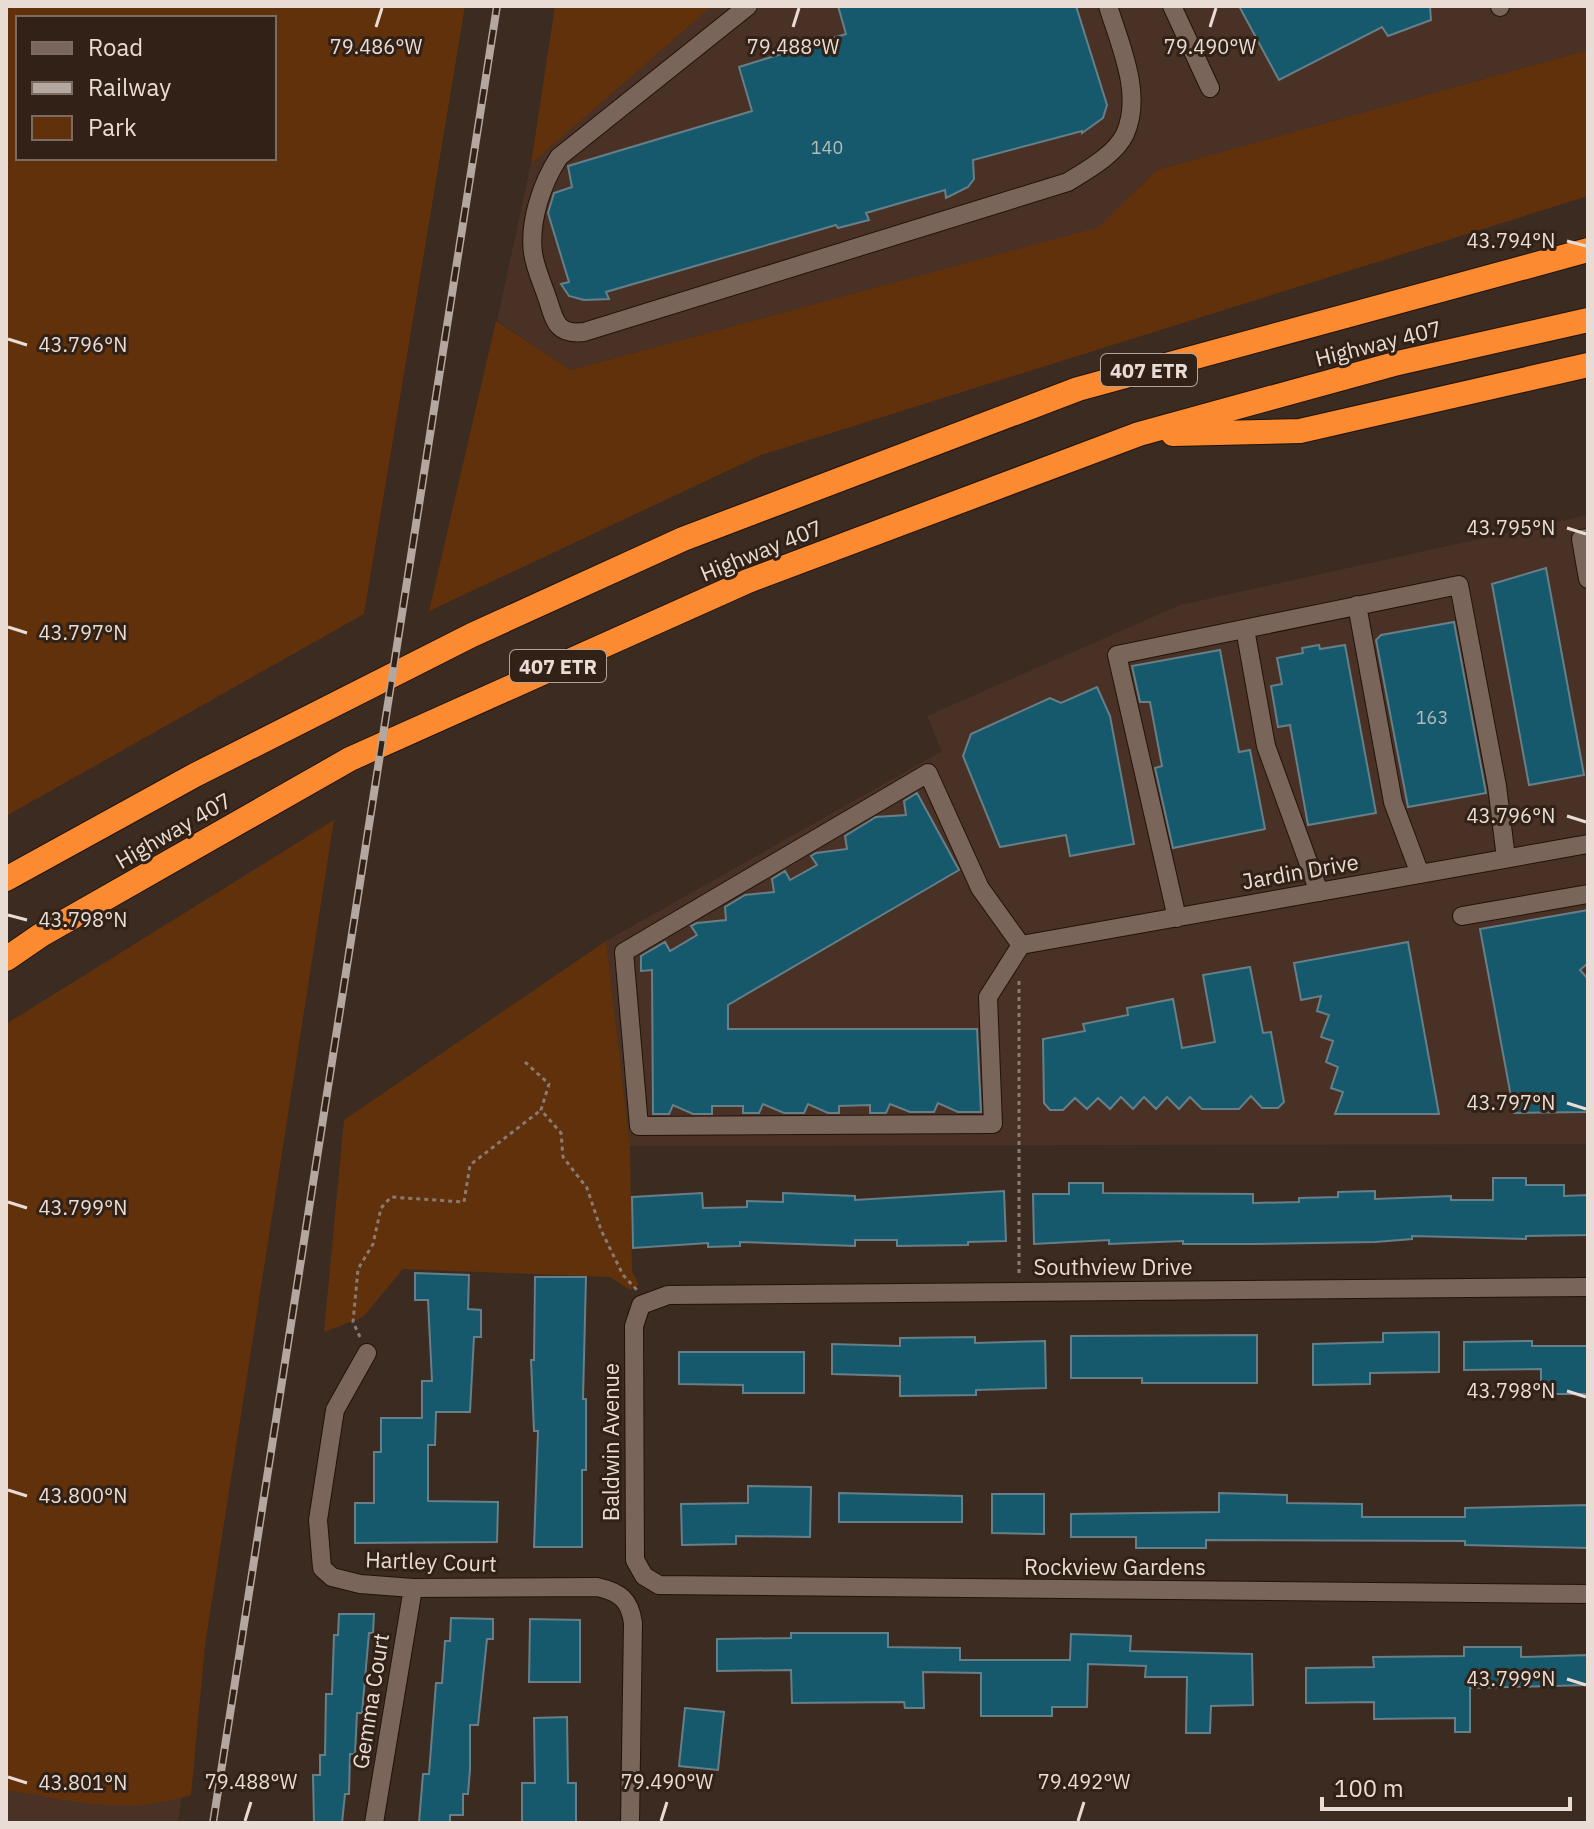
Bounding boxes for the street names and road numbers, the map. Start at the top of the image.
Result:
street label: Highway 407 [1312,313,1444,373]
road number: 407 ETR [1101,354,1197,386]
street label: Highway 407 [696,512,826,588]
road number: 407 ETR [510,650,606,682]
street label: Highway 407 [110,785,236,875]
street label: Jardin Drive [1239,846,1361,896]
street label: Southview Drive [1033,1252,1193,1281]
street label: Baldwin Avenue [596,1363,625,1521]
street label: Hartley Court [365,1544,497,1578]
street label: Rockview Gardens [1024,1552,1206,1581]
street label: Gemma Court [345,1631,395,1771]

